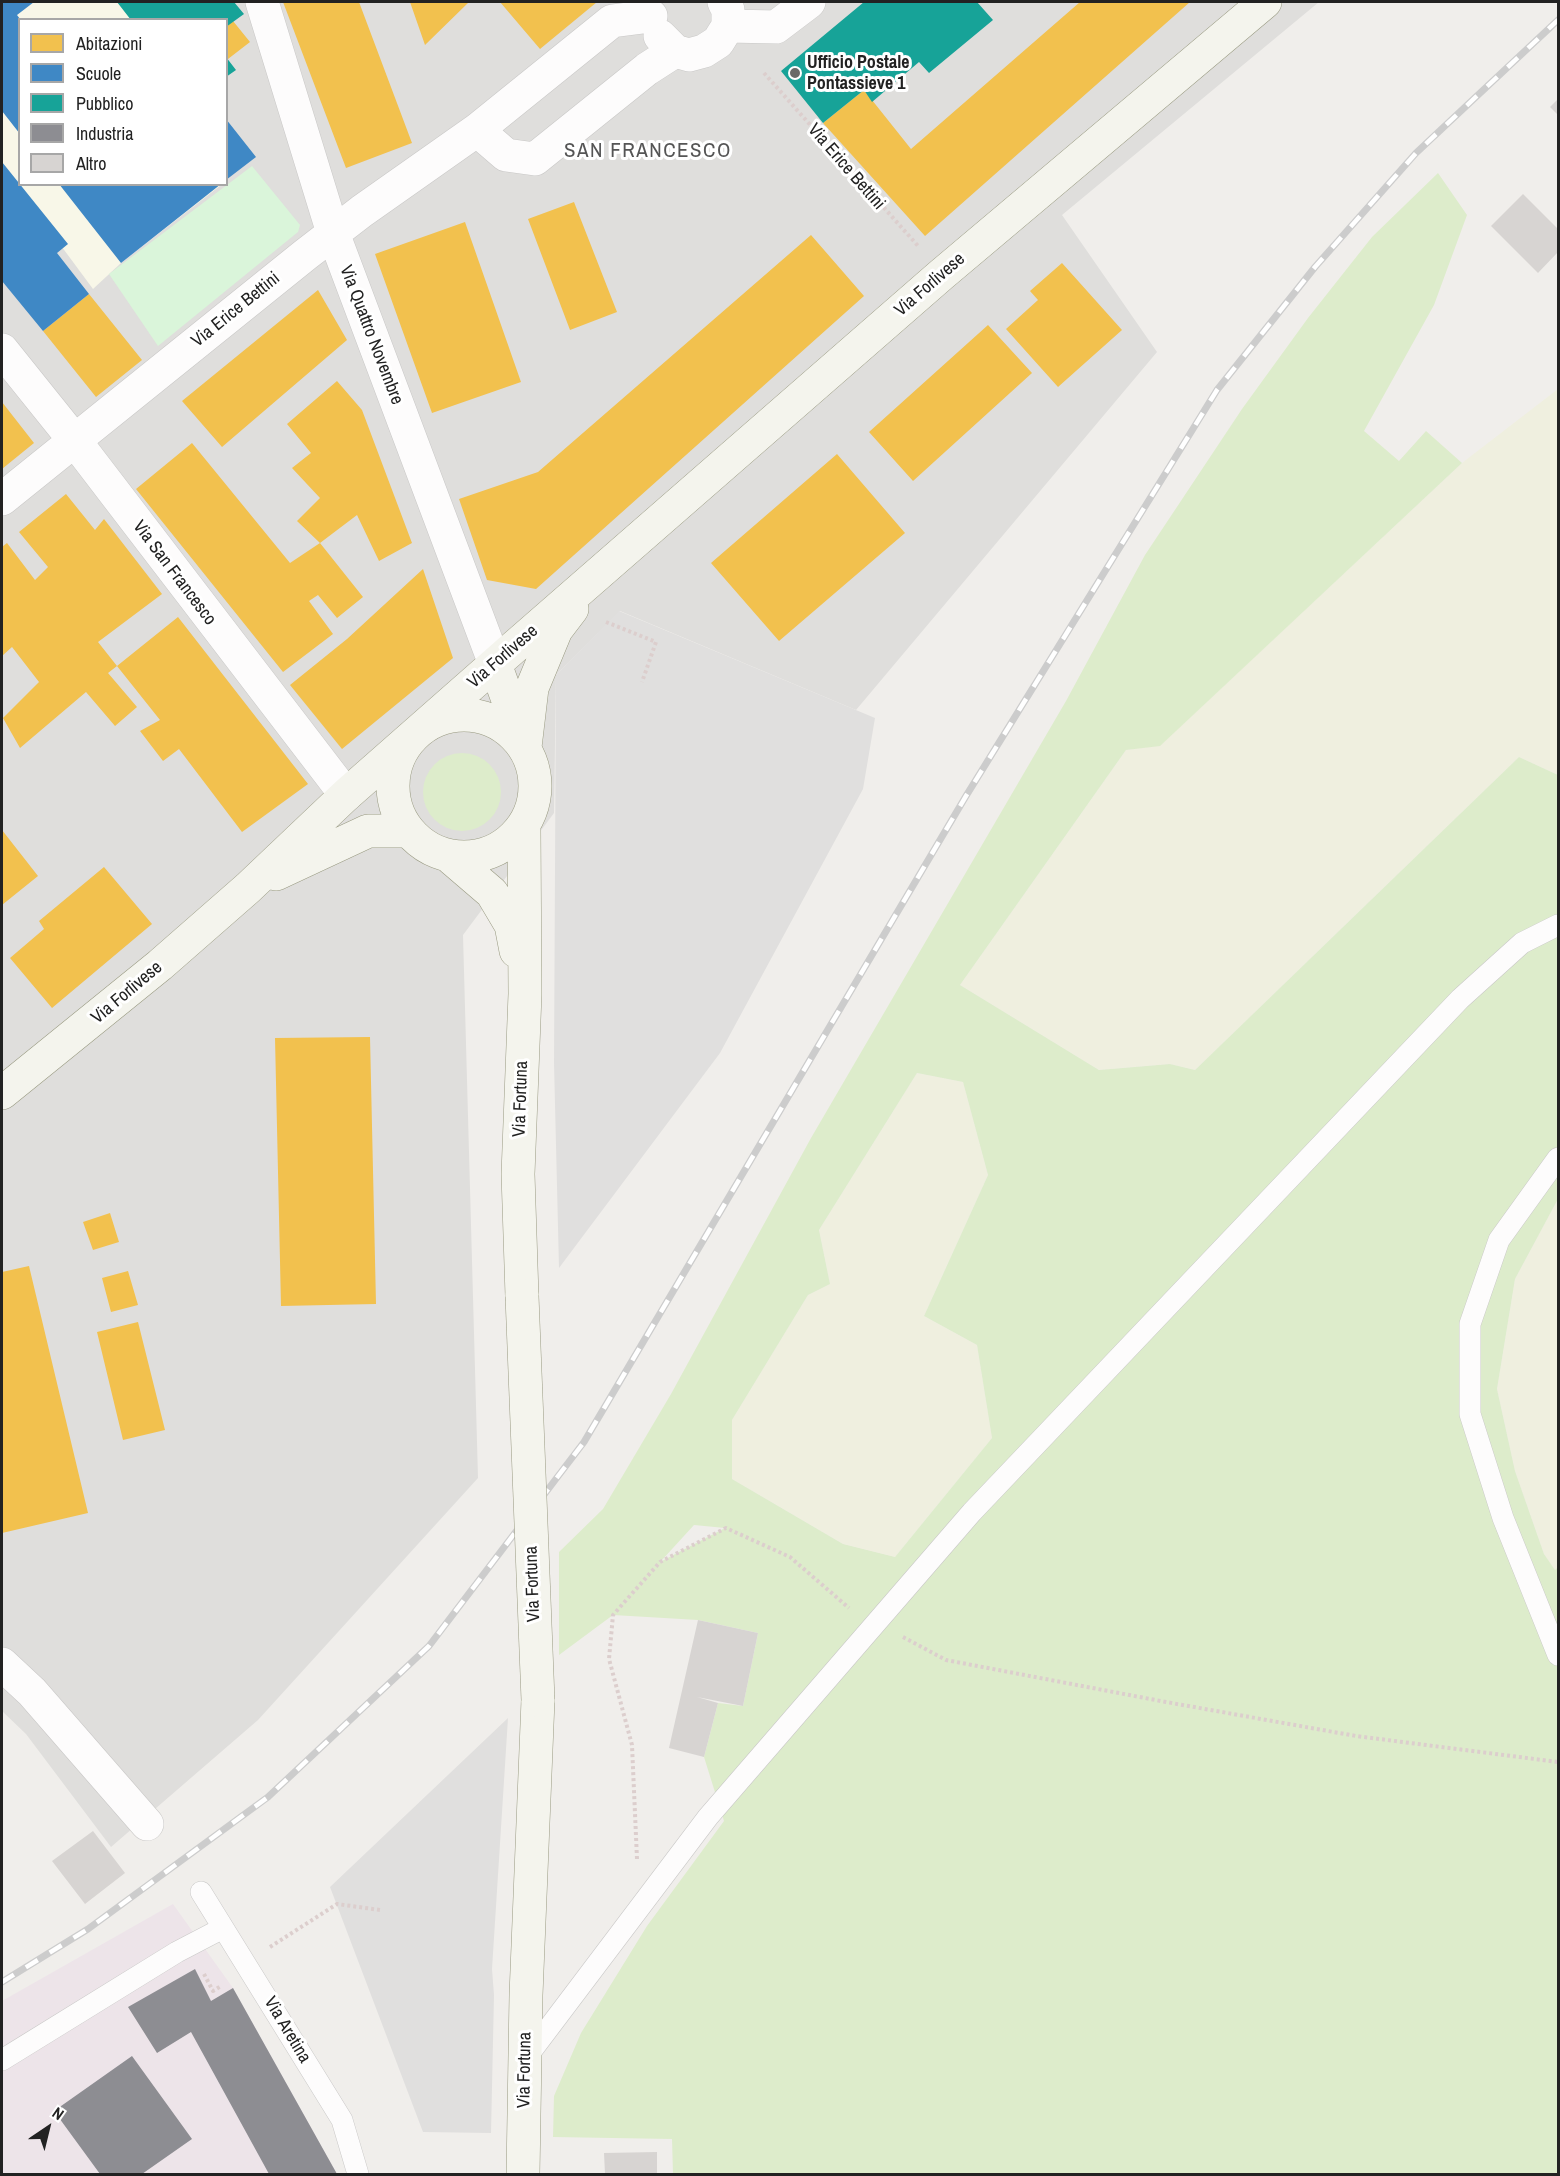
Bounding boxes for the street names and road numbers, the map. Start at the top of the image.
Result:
street label: Via Erice Bettini [803,119,889,215]
street label: Via Forlivese [890,249,970,321]
street label: Via Quattro Novembre [335,262,407,408]
street label: Via Erice Bettini [188,268,284,352]
street label: Via San Francesco [128,516,220,630]
street label: Via Forlivese [463,621,543,693]
street label: Via Forlivese [87,957,167,1029]
street label: Via Fortuna [509,1061,533,1137]
street label: Via Fortuna [521,1546,545,1622]
street label: Via Aretina [259,1993,315,2067]
street label: Via Fortuna [514,2032,536,2108]

